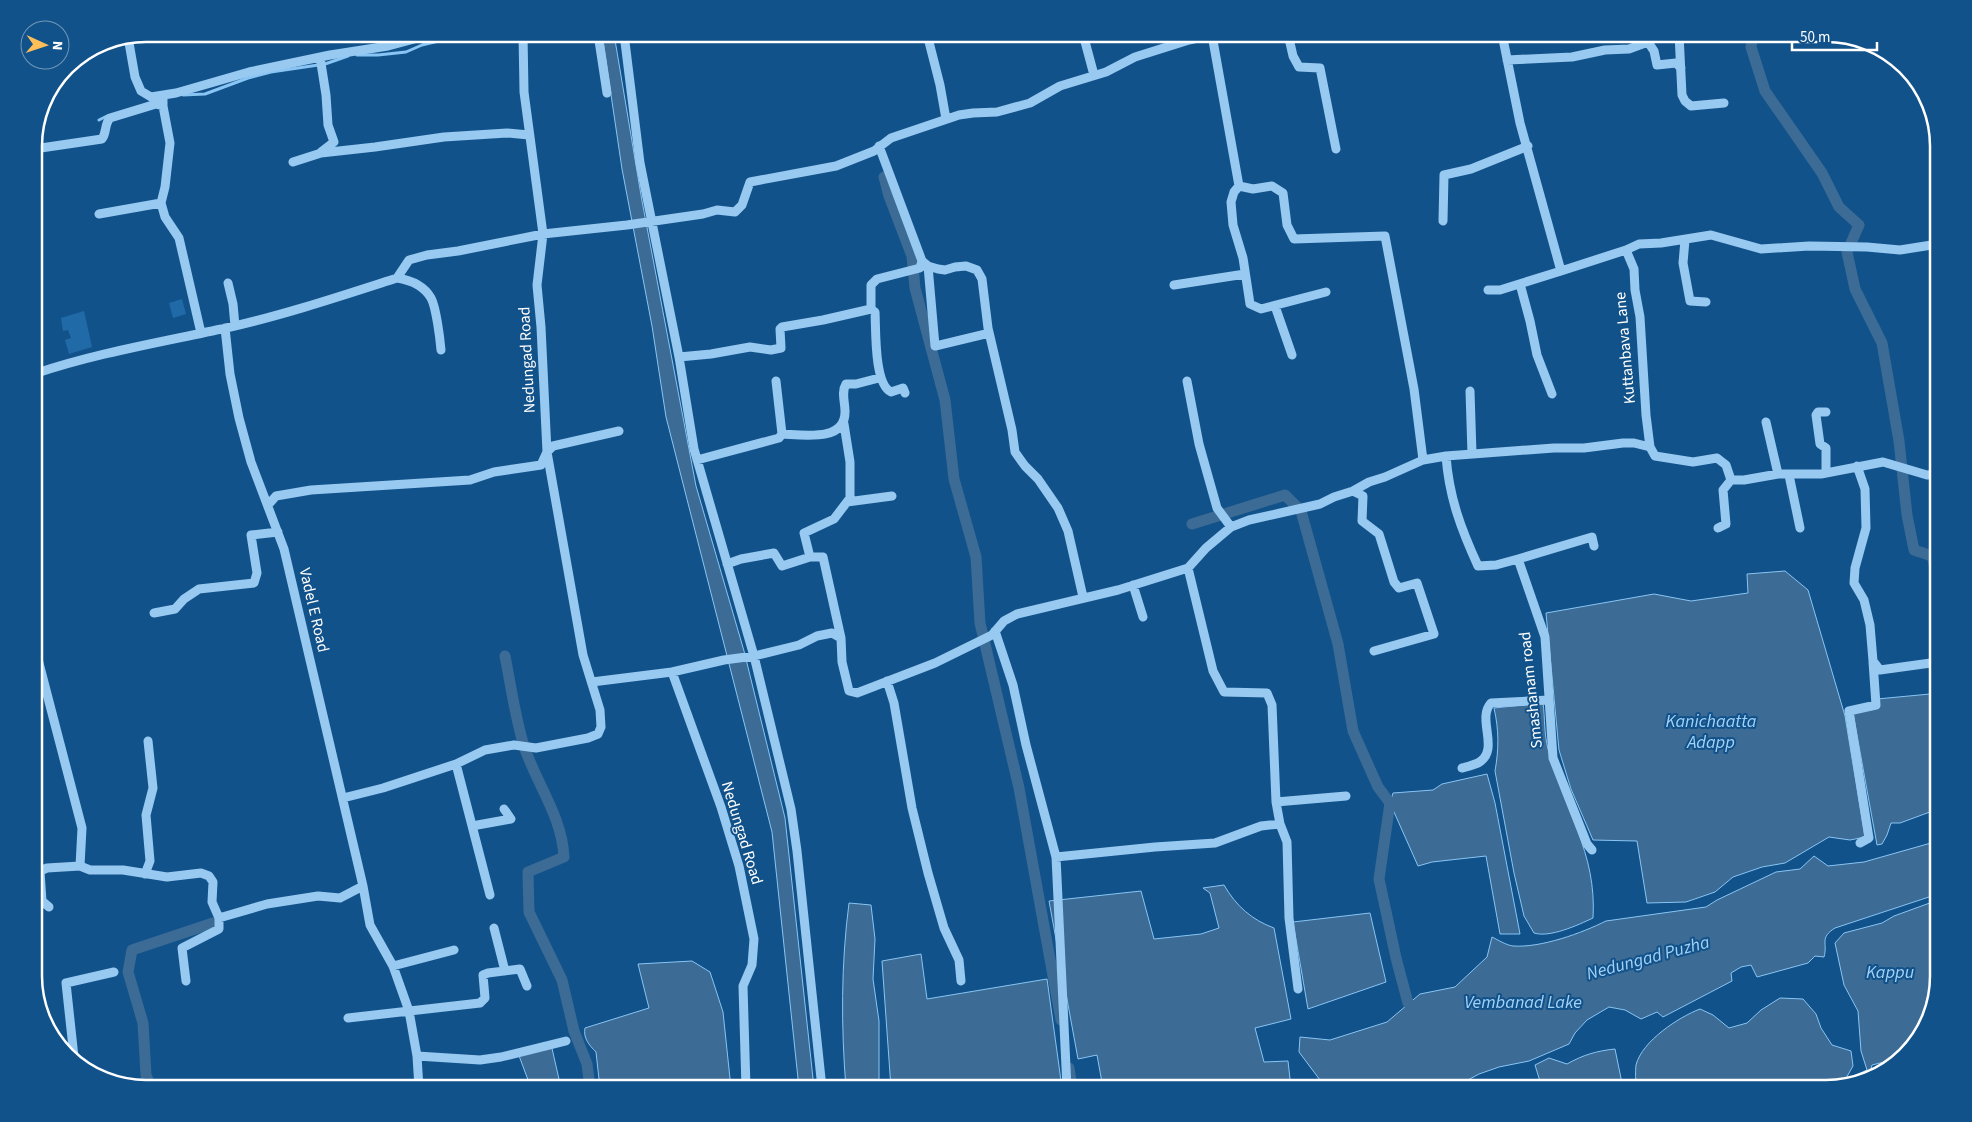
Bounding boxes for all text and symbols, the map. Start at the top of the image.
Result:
north arrow [20,20,70,70]
scale bar [1792,20,1877,52]
text: 50 m [1800,27,1830,48]
text: N [47,40,67,51]
street label: Kuttanbava Lane [1609,291,1641,405]
street label: Nedungad Road [513,306,541,414]
street label: Vadel E Road [294,566,334,654]
street label: Smashanam road [1514,630,1548,750]
water label: Kanichaatta Adapp [1666,709,1757,755]
street label: Nedungad Road [716,779,768,887]
water label: Nedungad Puzha [1584,929,1713,986]
water label: Kappu [1866,960,1914,985]
water label: Vembanad Lake [1464,990,1582,1015]

